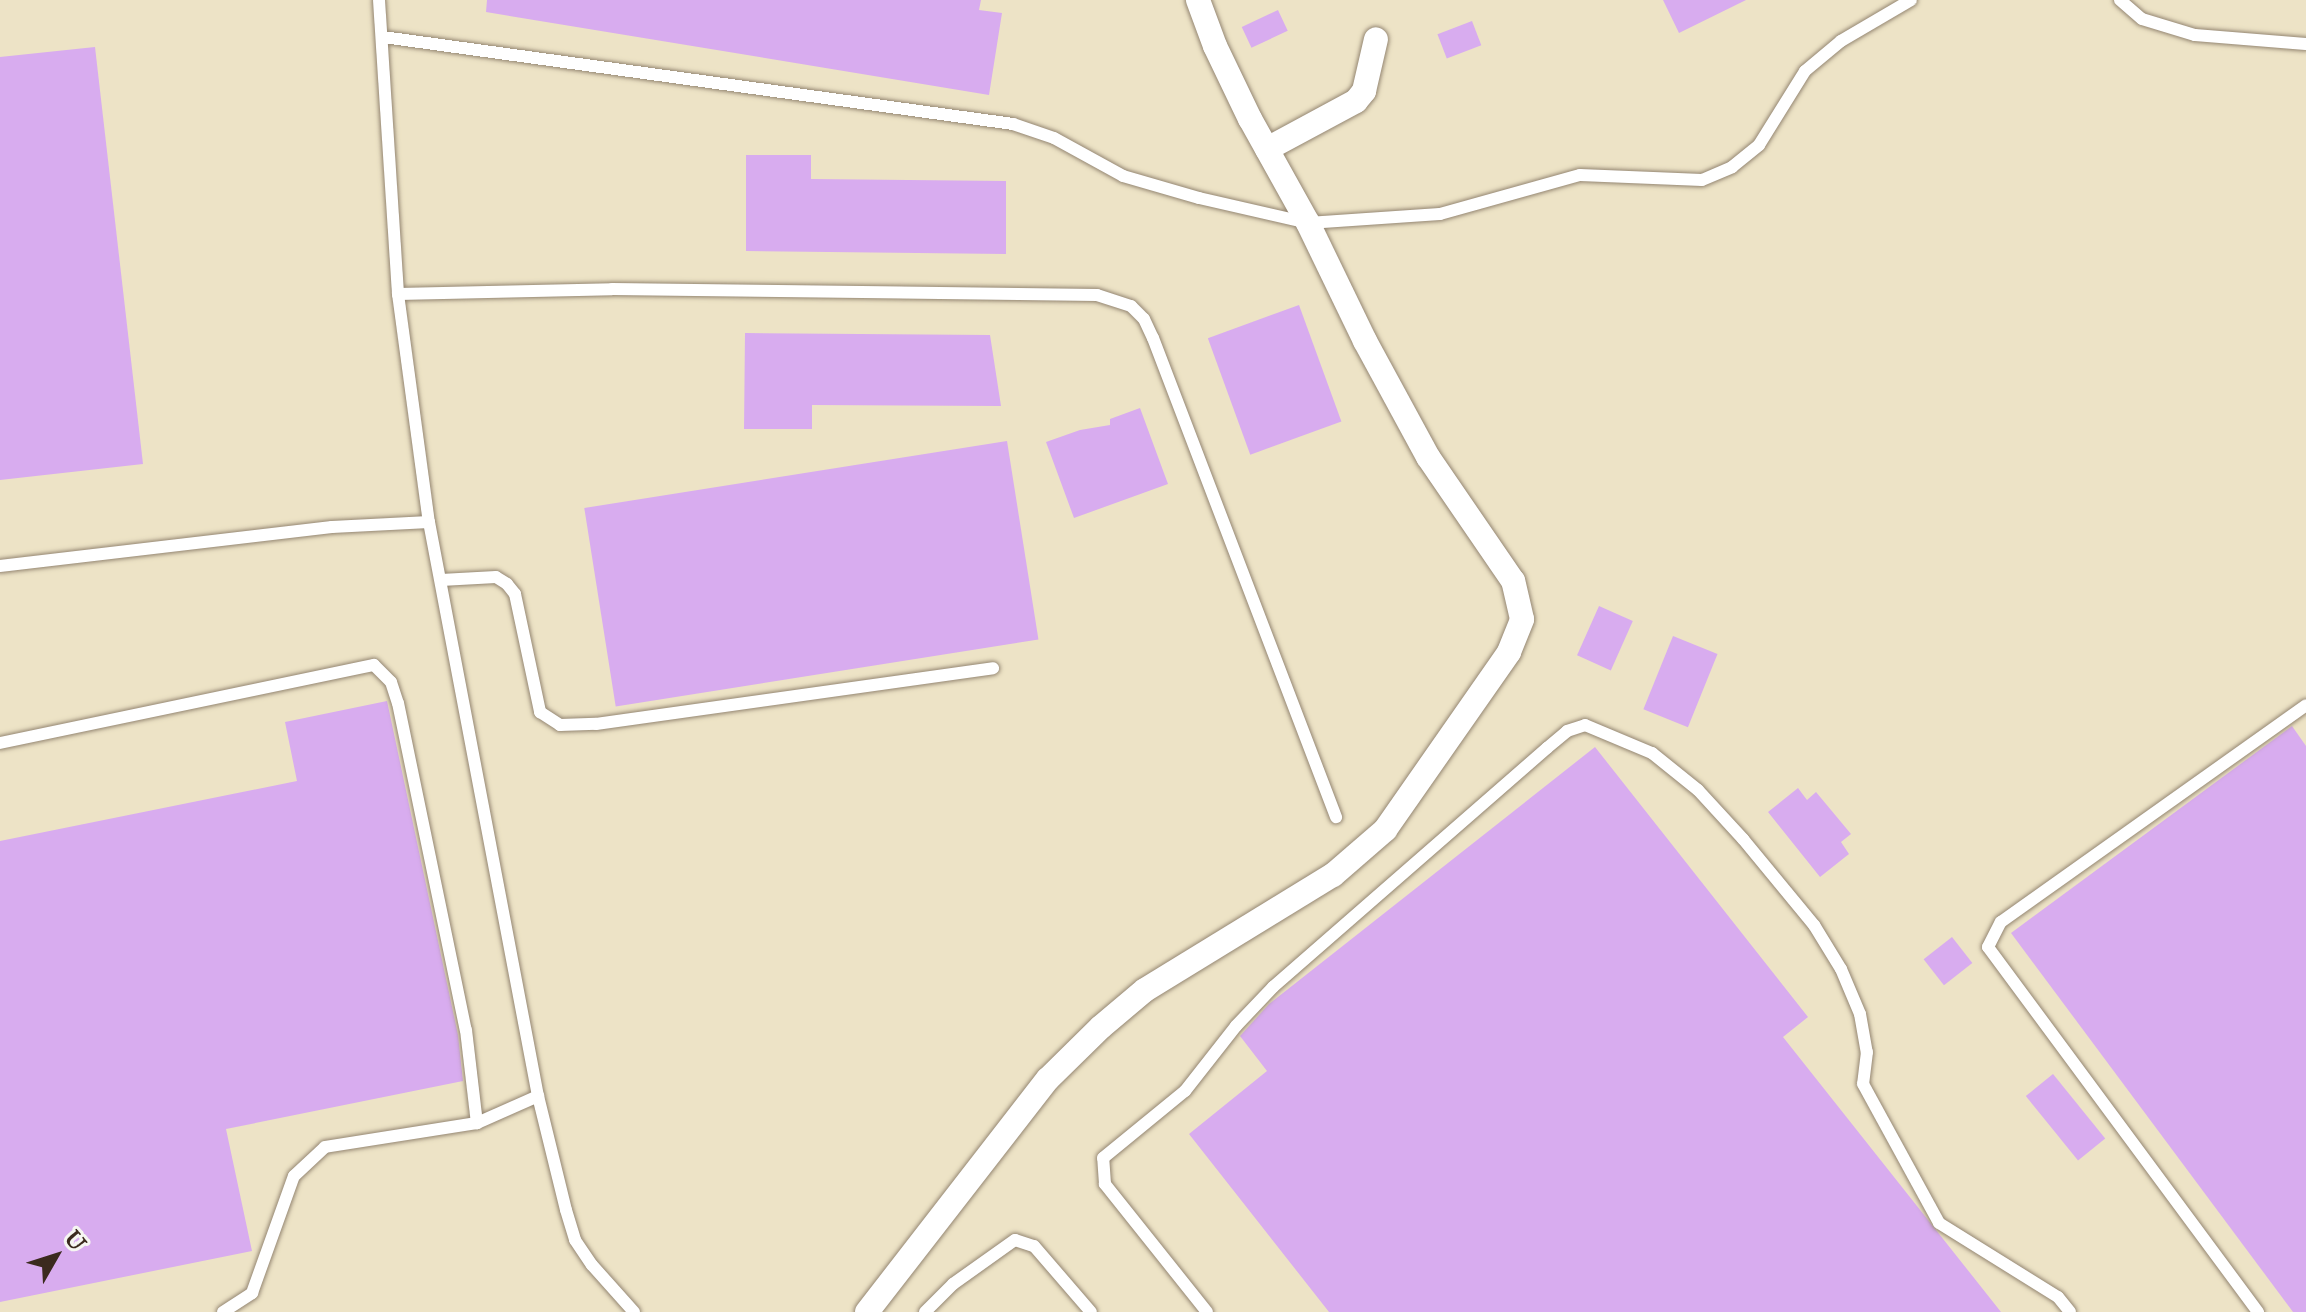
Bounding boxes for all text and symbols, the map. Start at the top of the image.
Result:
north arrow [16,1216,96,1296]
text: U [58,1225,91,1257]

